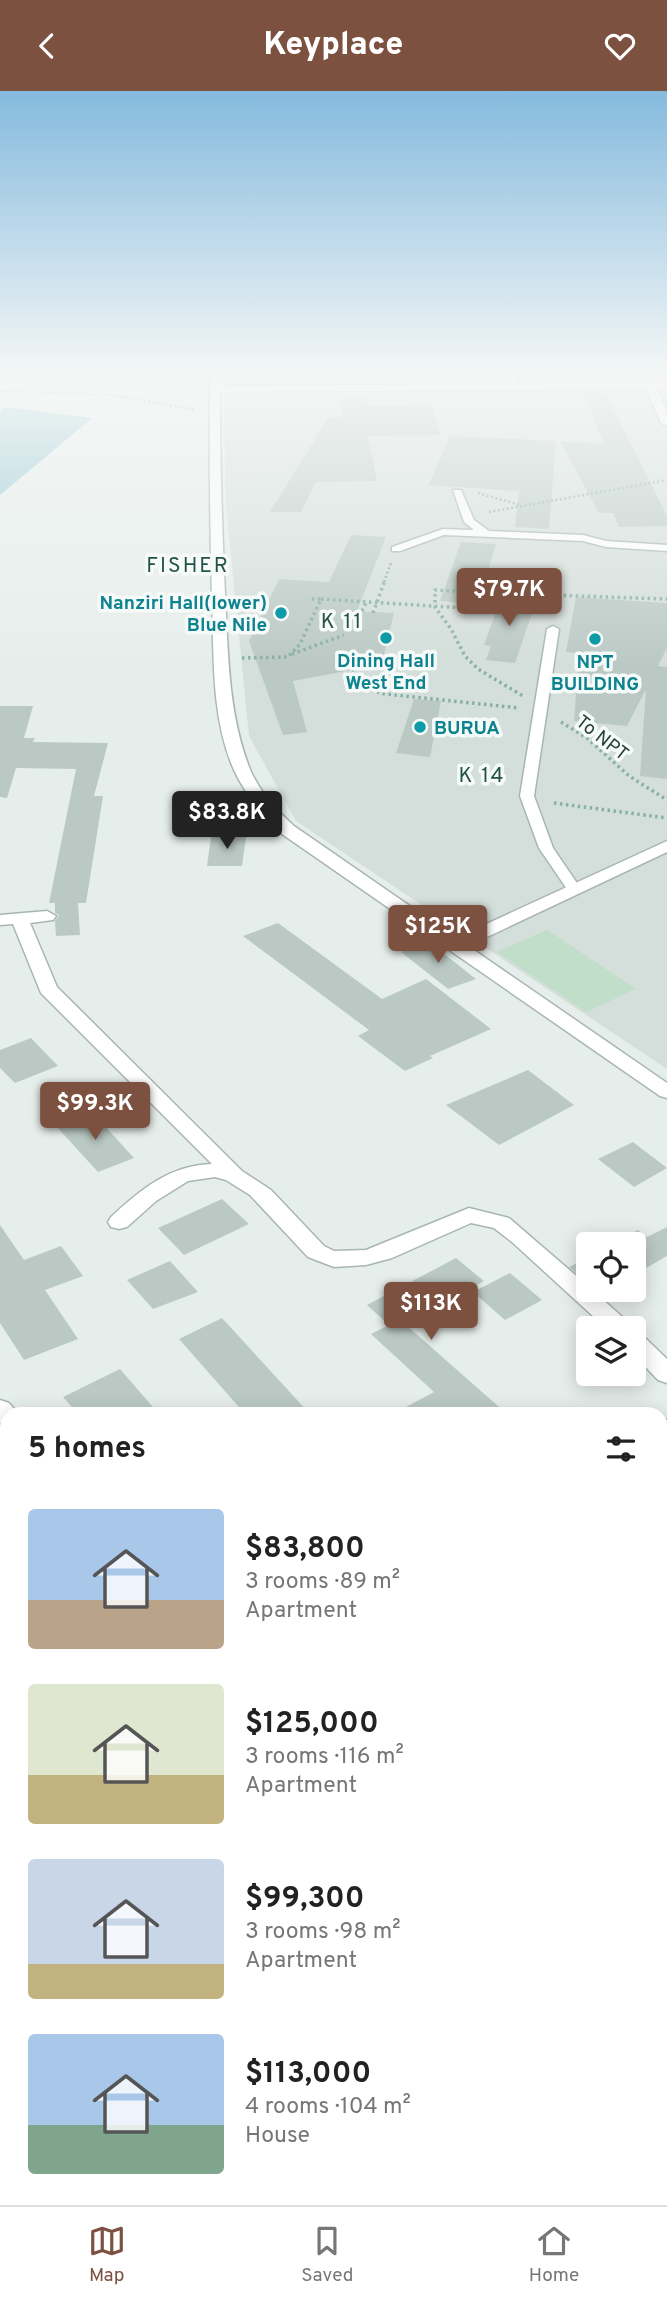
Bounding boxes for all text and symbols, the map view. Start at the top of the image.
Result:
text: Keyplace [264,26,403,66]
icon: back [28,27,66,65]
icon: heart [601,27,639,65]
district label: FISHER [146,553,230,580]
pin: $79.7K [452,568,566,628]
text: $79.7K [473,576,545,605]
place label: Nanziri Hall(lower) Blue Nile [99,592,267,638]
marker: Nanziri Hall(lower) Blue Nile [273,605,289,621]
district label: K 11 [321,609,363,636]
marker: Dining Hall West End [378,630,394,646]
marker: NPT BUILDING [587,631,603,647]
place label: Dining Hall West End [337,650,435,696]
place label: NPT BUILDING [551,651,639,697]
street label: To NPT [570,710,633,767]
place label: BURUA [434,717,500,741]
marker: BURUA [412,719,428,735]
district label: K 14 [458,763,506,790]
pin: $83.8K [170,791,284,851]
text: $83.8K [188,799,266,828]
pin: $125K [389,905,487,965]
text: $125K [404,913,472,942]
pin: $99.3K [38,1083,152,1142]
text: $99.3K [56,1090,134,1119]
map controls [576,1232,646,1386]
button: locate [576,1232,646,1302]
pin: $113K [382,1283,480,1342]
text: $113K [400,1290,462,1319]
button: layers [576,1316,646,1386]
icon: filters [602,1430,640,1468]
text: 5 homes [28,1431,146,1468]
text: $83,800 [245,1531,365,1568]
icon: home [84,1537,168,1621]
text: 3 rooms · 89 m² [245,1568,400,1597]
text: Apartment [245,1597,357,1626]
text: $125,000 [245,1706,379,1743]
icon: home [84,1712,168,1796]
text: 3 rooms · 116 m² [245,1743,404,1772]
text: Apartment [245,1772,357,1801]
text: $99,300 [245,1881,365,1918]
icon: home [84,1887,168,1971]
text: 3 rooms · 98 m² [245,1918,401,1947]
text: Apartment [245,1947,357,1976]
text: $113,000 [245,2056,371,2093]
icon: home [84,2062,168,2146]
text: 4 rooms · 104 m² [245,2093,411,2122]
text: House [245,2122,310,2151]
tab: Map [88,2222,126,2288]
tab: Saved [301,2222,353,2288]
tab: Home [529,2222,579,2288]

